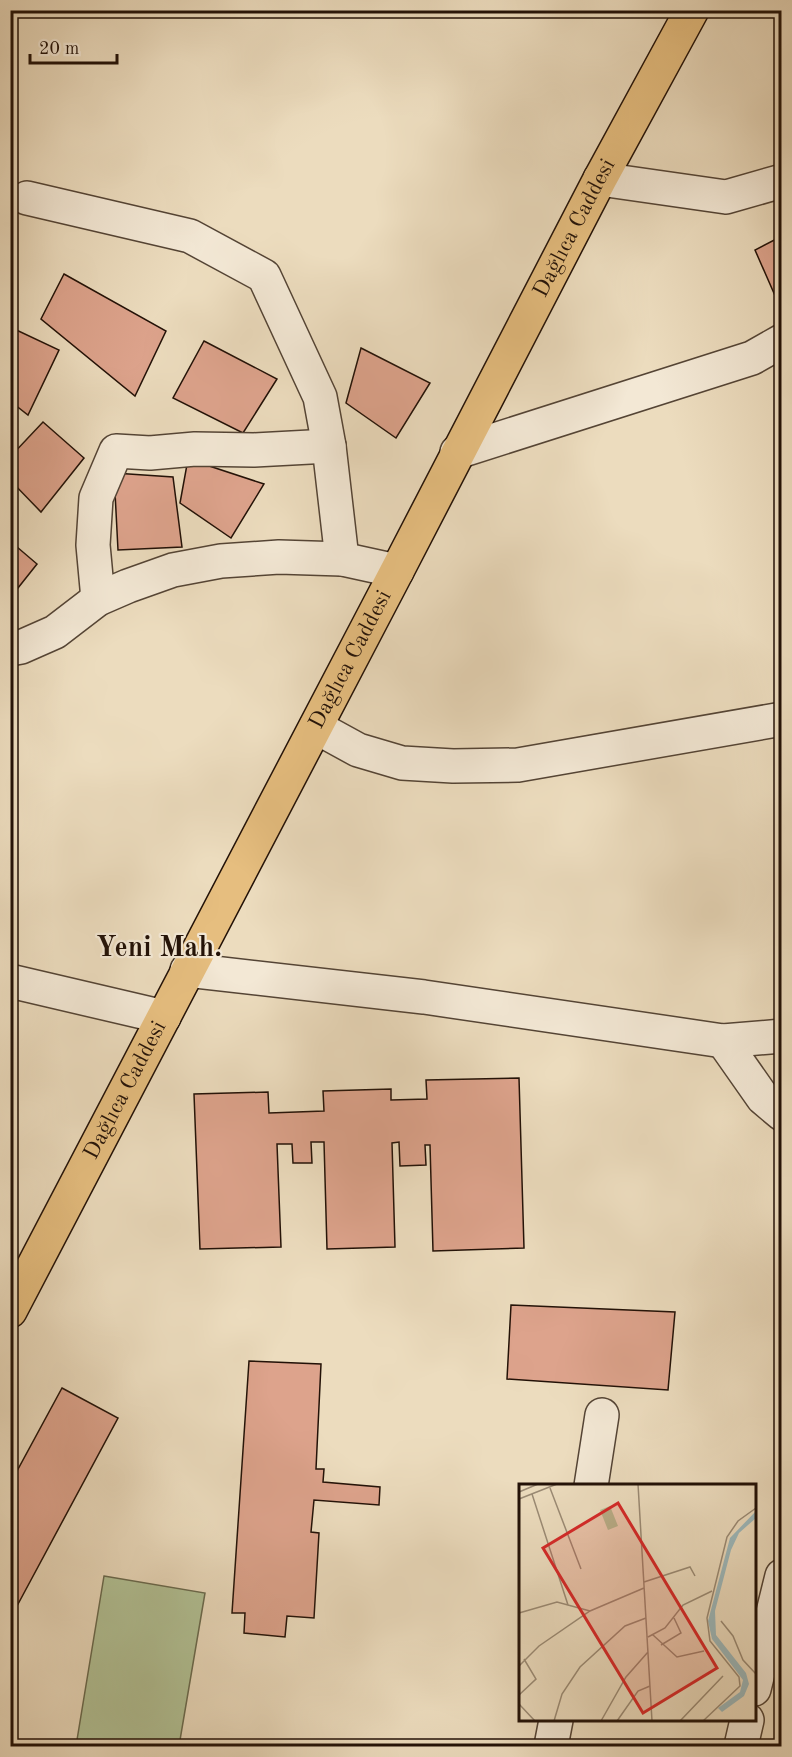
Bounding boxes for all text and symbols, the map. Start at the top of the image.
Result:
scale bar [30,27,117,65]
text: 20 m [39,40,79,58]
street label: Dağlıca Caddesi [530,155,620,301]
street label: Dağlıca Caddesi [305,587,396,732]
district label: Yeni Mah. [96,935,222,963]
street label: Dağlıca Caddesi [80,1018,171,1163]
inset map [519,1484,756,1721]

